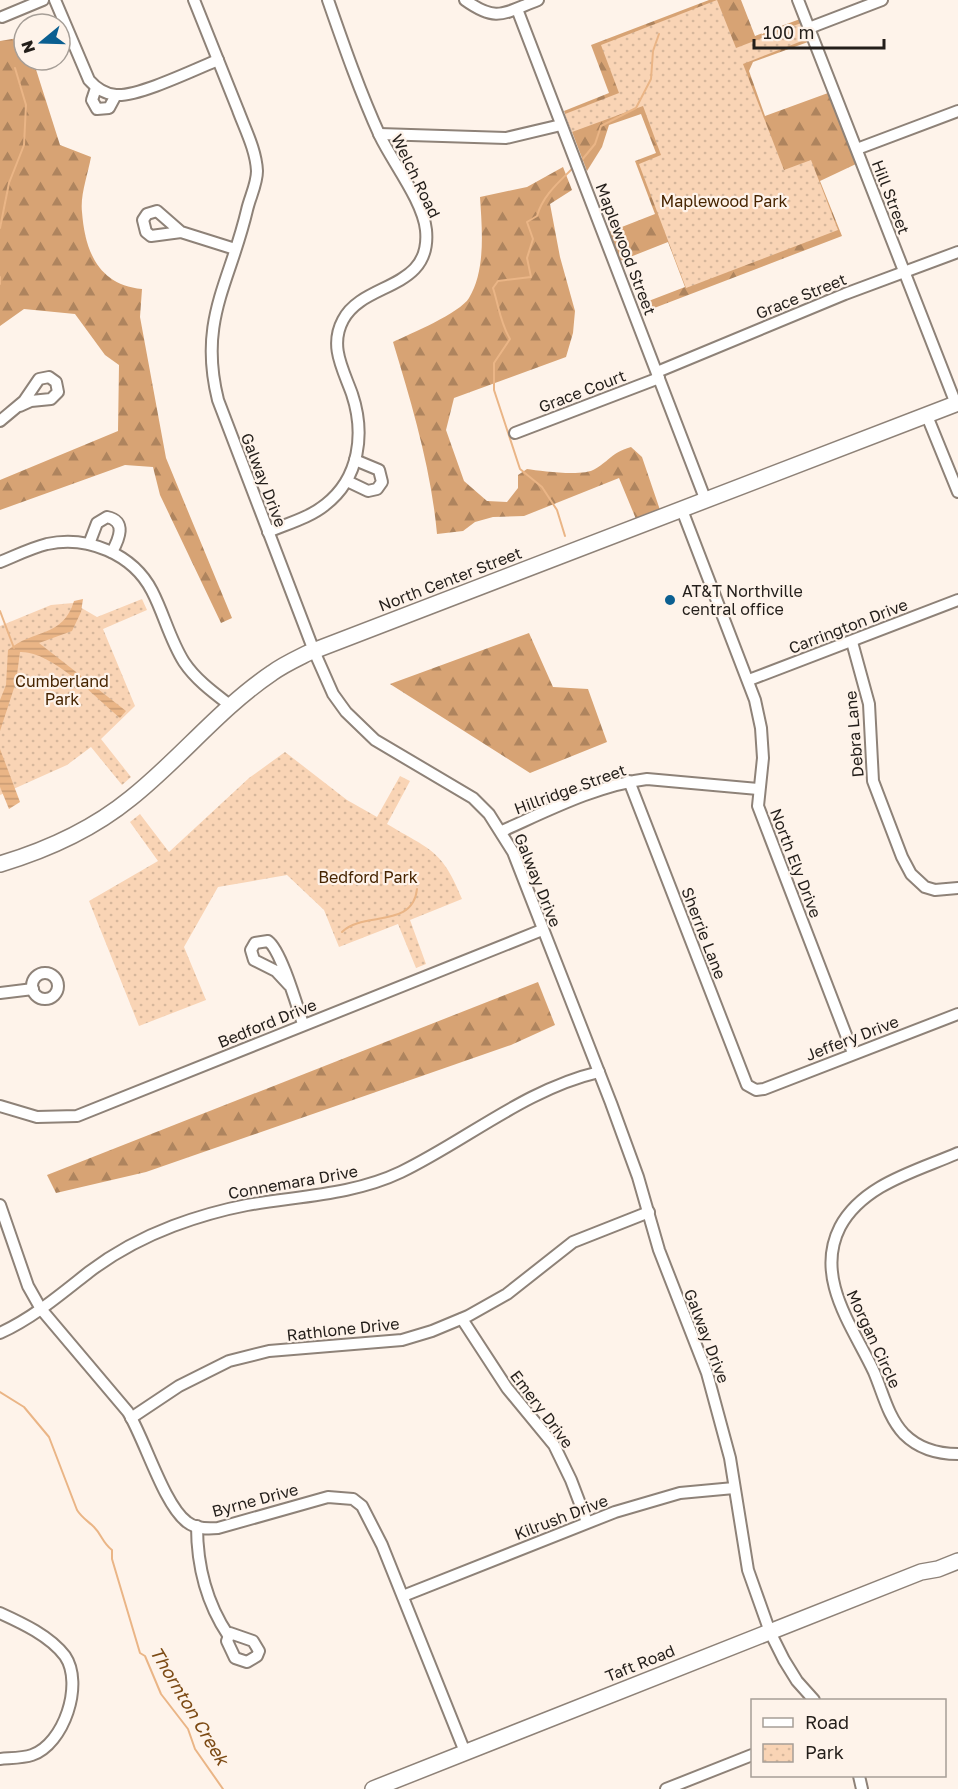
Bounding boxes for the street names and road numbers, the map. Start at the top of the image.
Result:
street label: Welch Road [387,131,445,221]
street label: Hill Street [868,157,914,237]
street label: Maplewood Street [592,180,660,318]
street label: Grace Street [753,269,849,323]
street label: Grace Court [536,365,628,417]
street label: Galway Drive [237,430,291,530]
street label: North Center Street [376,542,524,616]
street label: Carrington Drive [786,594,910,658]
street label: Debra Lane [840,690,868,778]
street label: Hillridge Street [511,760,629,818]
street label: North Ely Drive [766,805,826,921]
street label: Galway Drive [510,830,566,930]
street label: Sherrie Lane [677,884,731,982]
street label: Bedford Drive [215,994,319,1052]
street label: Jeffery Drive [803,1011,901,1065]
street label: Connemara Drive [227,1161,359,1203]
street label: Galway Drive [680,1286,734,1386]
street label: Morgan Circle [842,1287,906,1391]
street label: Rathlone Drive [286,1313,400,1345]
street label: Emery Drive [506,1366,578,1452]
street label: Byrne Drive [210,1479,300,1521]
street label: Kilrush Drive [512,1490,610,1544]
street label: Taft Road [602,1640,678,1686]

